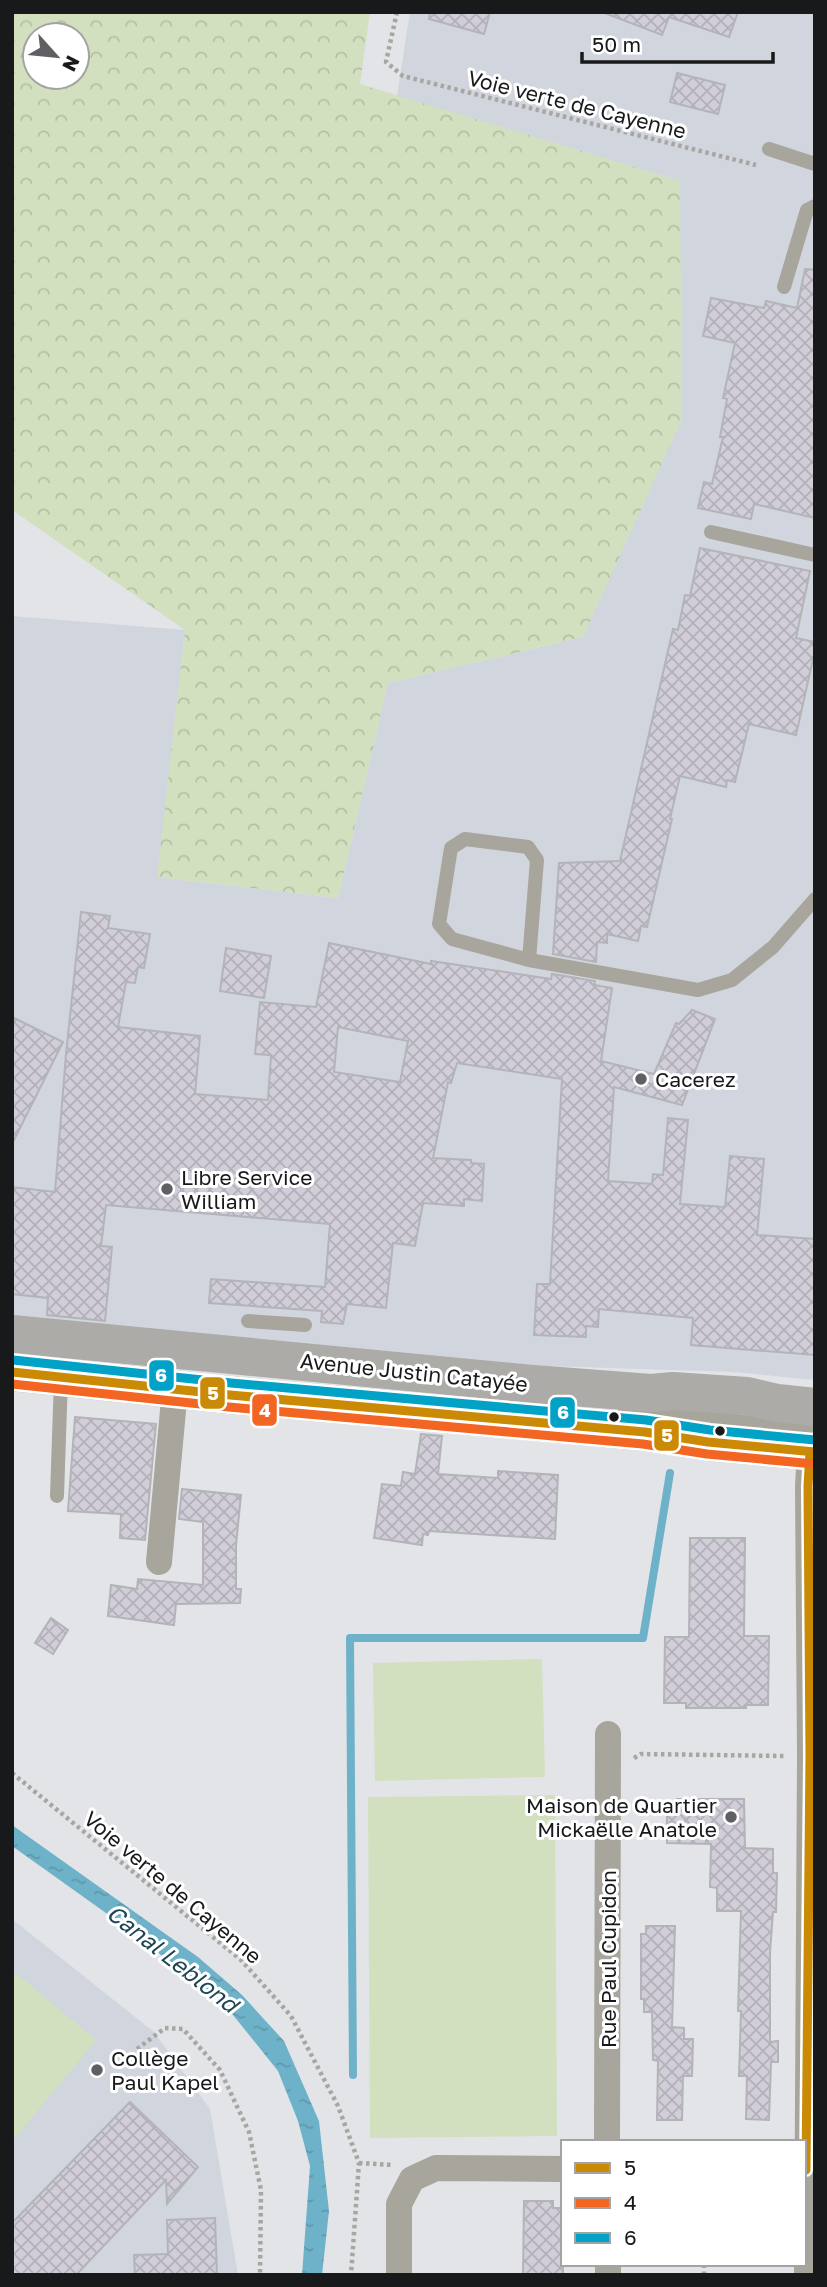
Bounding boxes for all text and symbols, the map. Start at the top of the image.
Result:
north arrow [21,21,91,91]
scale bar [582,21,773,65]
text: 50 m [592,31,641,57]
text: N [58,52,85,76]
street label: Voie verte de Cayenne [465,64,689,144]
place label: Cacerez [655,1066,736,1092]
marker: Cacerez [633,1071,649,1087]
place label: Libre Service William [181,1164,312,1214]
marker: Libre Service William [159,1181,175,1197]
street label: Avenue Justin Catayée [299,1347,529,1397]
line badge: 6 [148,1359,175,1392]
text: 6 [155,1363,167,1386]
line badge: 5 [199,1376,226,1410]
text: 5 [207,1381,219,1404]
line badge: 4 [251,1393,278,1427]
line badge: 6 [549,1396,576,1429]
text: 4 [259,1398,271,1421]
text: 6 [557,1400,569,1423]
unlabelled marker [607,1410,621,1424]
line badge: 5 [653,1419,680,1452]
text: 5 [661,1423,673,1446]
unlabelled marker [713,1424,727,1438]
place label: Maison de Quartier Mickaëlle Anatole [526,1792,717,1842]
street label: Voie verte de Cayenne [79,1805,267,1969]
marker: Maison de Quartier Mickaëlle Anatole [723,1809,739,1825]
street label: Rue Paul Cupidon [595,1870,621,2048]
water label: Canal Leblond [102,1898,246,2020]
place label: Collège Paul Kapel [111,2045,219,2095]
marker: Collège Paul Kapel [89,2062,105,2078]
legend [561,2140,806,2266]
text: 5 [624,2154,636,2180]
text: 4 [624,2189,637,2215]
text: 6 [624,2224,637,2250]

